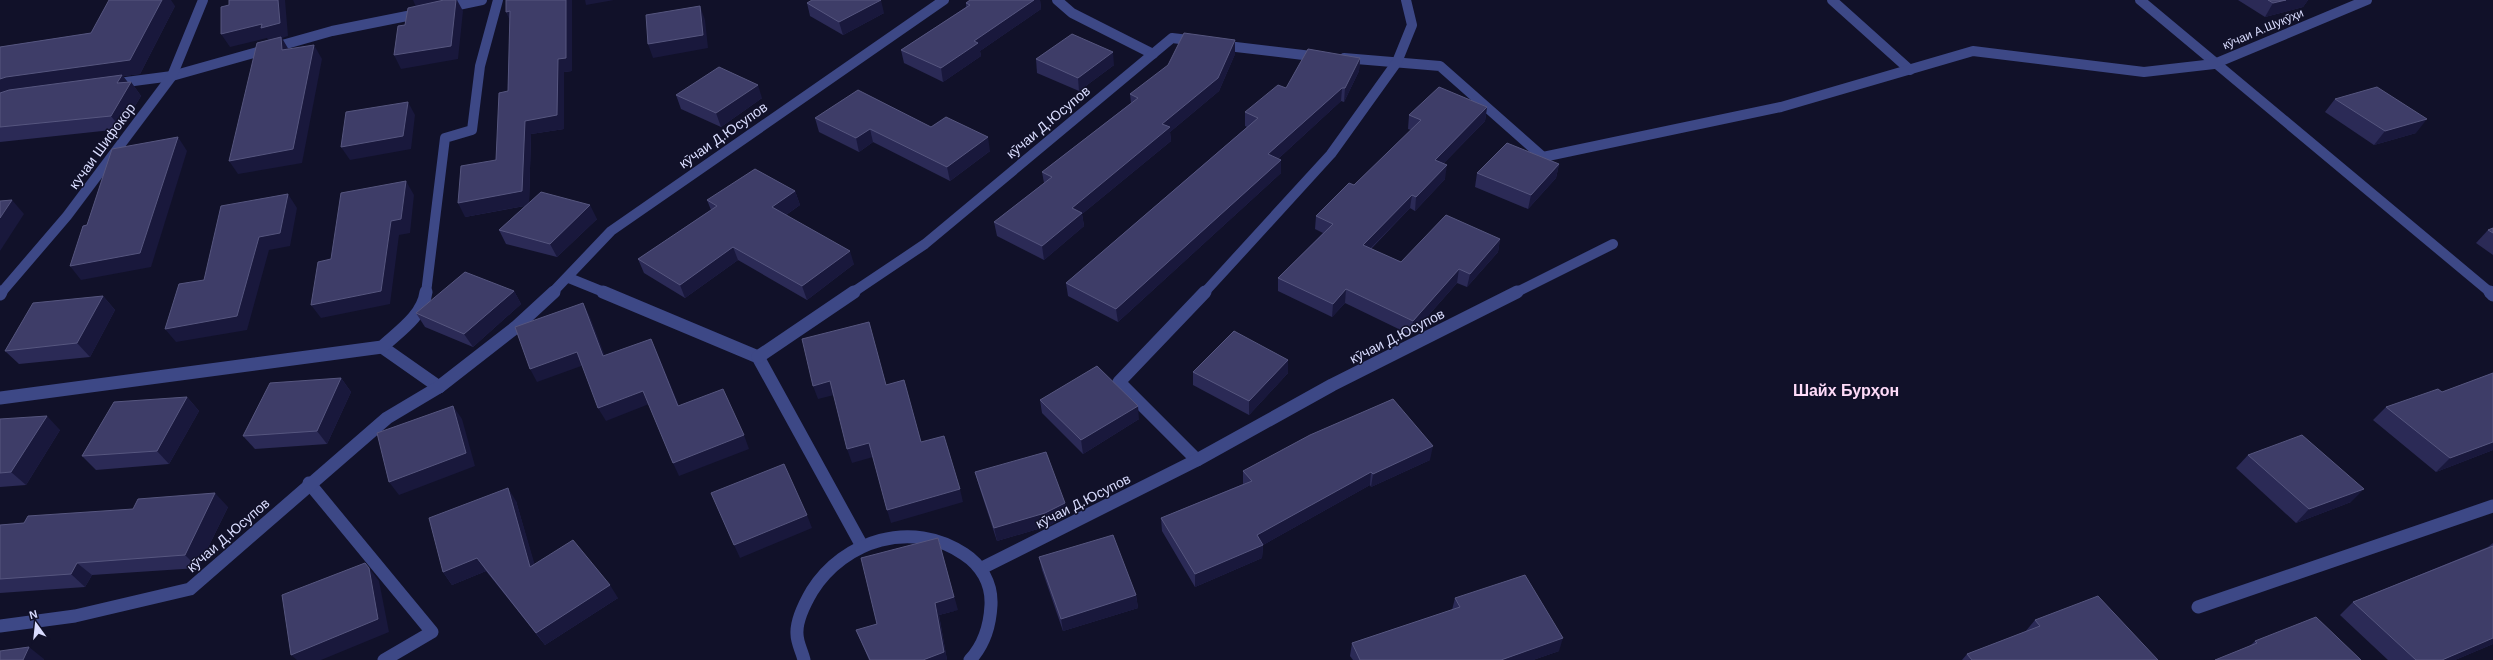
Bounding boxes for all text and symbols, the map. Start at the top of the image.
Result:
street label: кӯчаи А.Шукӯҳи [2220,6,2306,52]
street label: кӯчаи Д.Юсупов [1003,82,1093,162]
street label: кӯчаи Д.Юсупов [676,99,770,171]
street label: кучаи Шифокор [66,100,139,192]
street label: кӯчаи Д.Юсупов [1347,305,1447,367]
district label: Шайх Бурҳон [1793,382,1899,399]
street label: кӯчаи Д.Юсупов [1033,470,1133,532]
street label: кӯчаи Д.Юсупов [183,495,273,575]
north arrow [16,604,56,644]
text: N [28,608,39,621]

